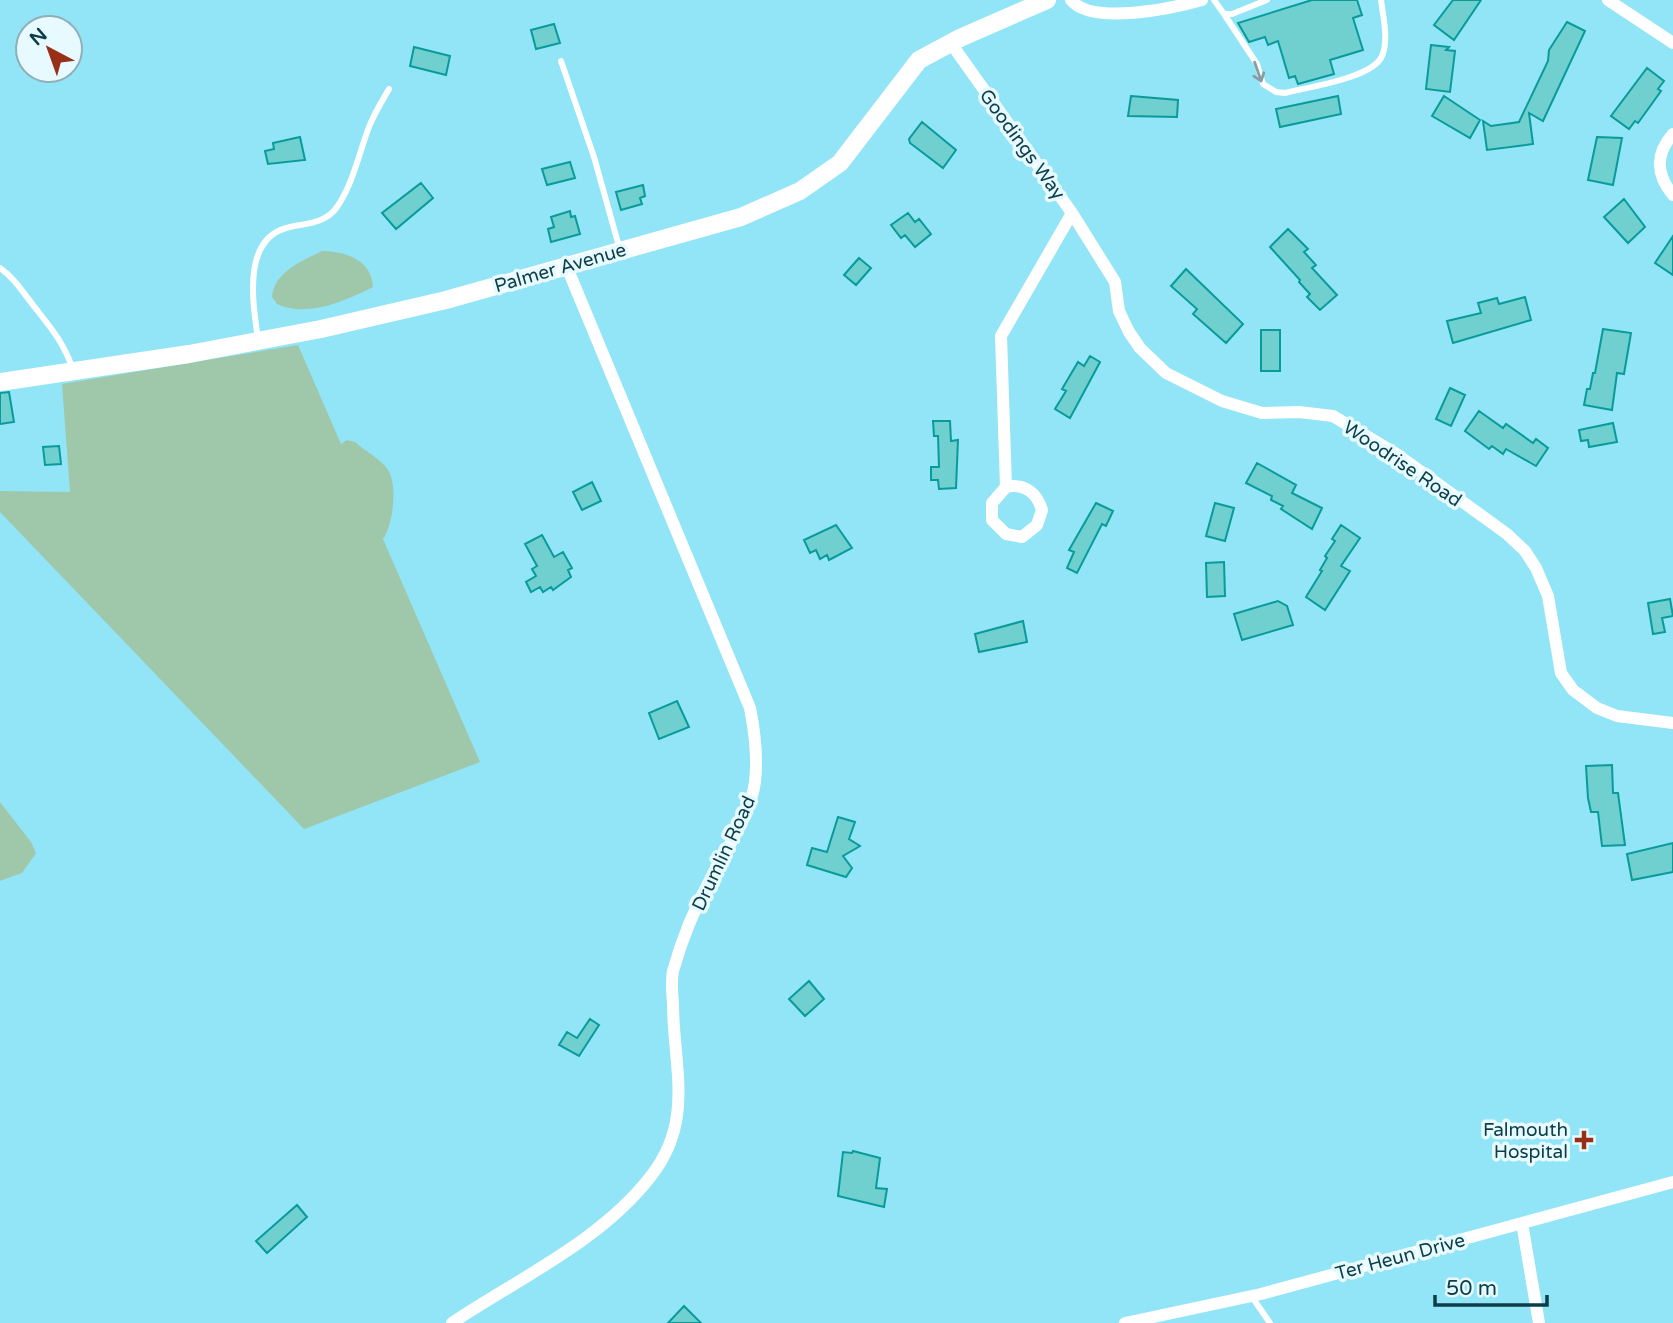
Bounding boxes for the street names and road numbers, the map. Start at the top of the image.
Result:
street label: Goodings Way [975,85,1070,204]
street label: Palmer Avenue [492,239,629,297]
street label: Woodrise Road [1339,416,1466,512]
street label: Drumlin Road [688,793,760,914]
street label: Ter Heun Drive [1333,1229,1467,1285]

